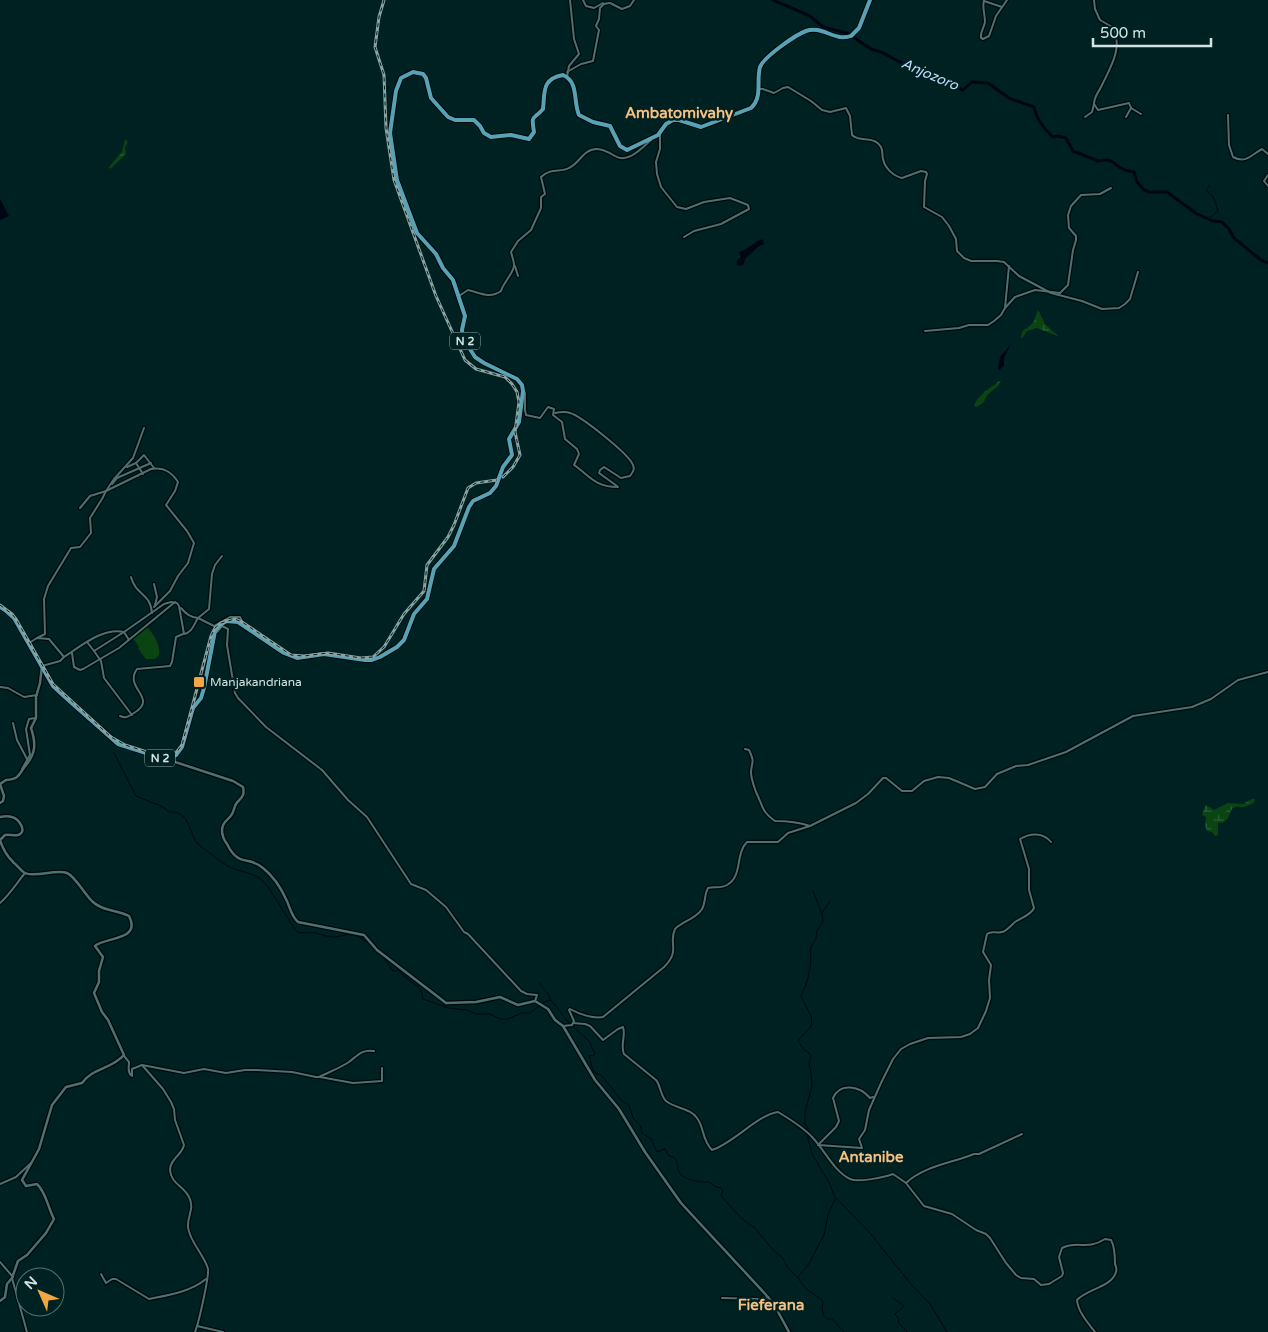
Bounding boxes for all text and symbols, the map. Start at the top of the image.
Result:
scale bar [1093,15,1210,47]
text: 500 m [1100,24,1146,42]
water label: Anjozoro [899,55,962,95]
district label: Ambatomivahy [625,104,733,123]
road number: N 2 [450,332,480,350]
marker: Manjakandriana [192,675,206,689]
place label: Manjakandriana [210,675,302,689]
road number: N 2 [145,750,175,766]
district label: Antanibe [838,1148,904,1166]
north arrow [15,1267,65,1317]
text: N [21,1273,41,1293]
district label: Fieferana [738,1296,804,1314]

